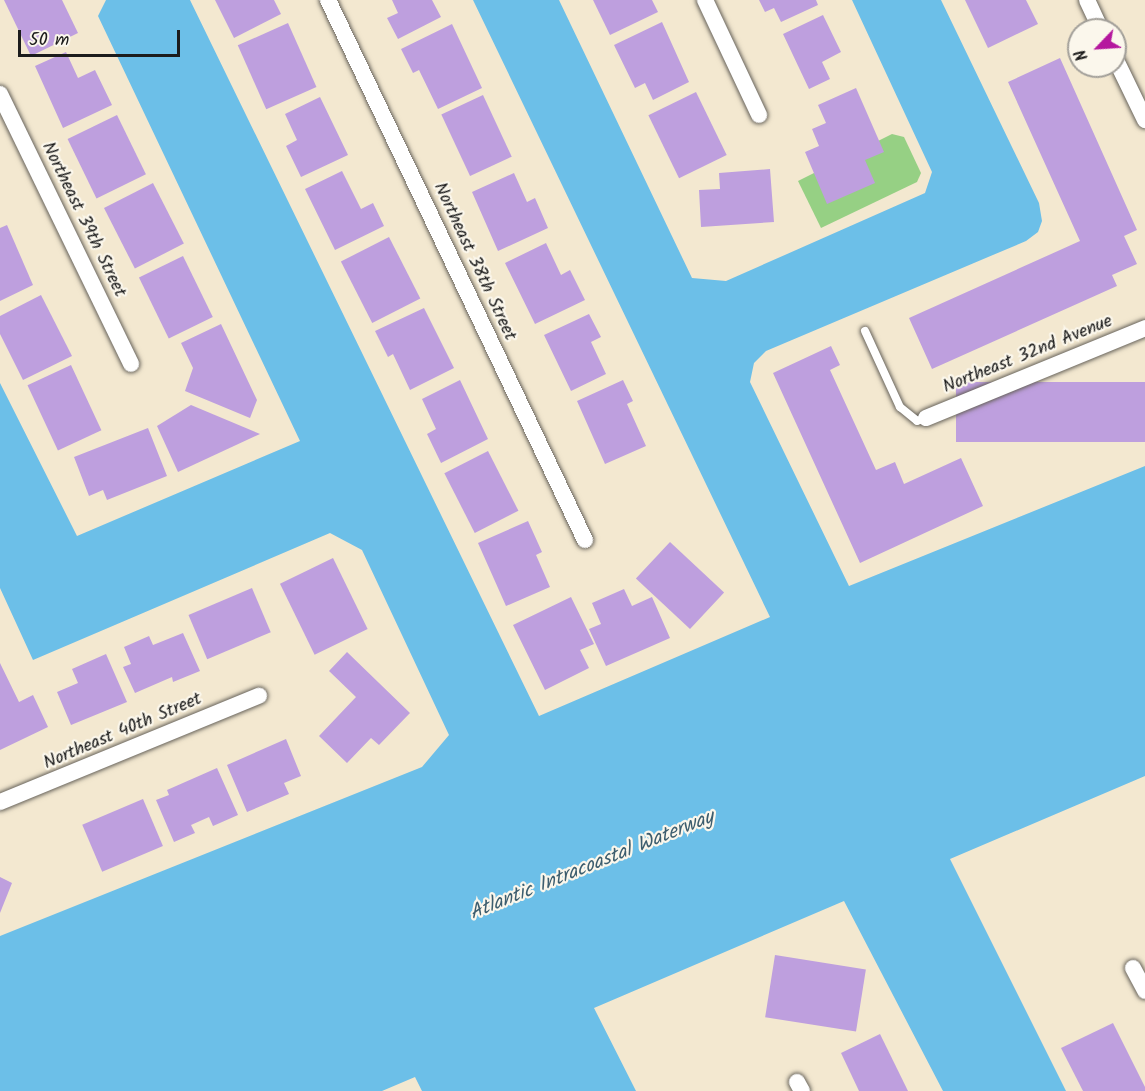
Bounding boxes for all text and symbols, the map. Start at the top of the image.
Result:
scale bar [21,18,183,56]
north arrow [1067,18,1127,78]
text: 50 m [29,26,69,55]
text: N [1069,45,1096,65]
street label: Northeast 39th Street [36,139,130,301]
street label: Northeast 38th Street [428,180,520,344]
street label: Northeast 32nd Avenue [940,311,1116,399]
street label: Northeast 40th Street [41,689,205,775]
water label: Atlantic Intracoastal Waterway [466,806,718,926]

